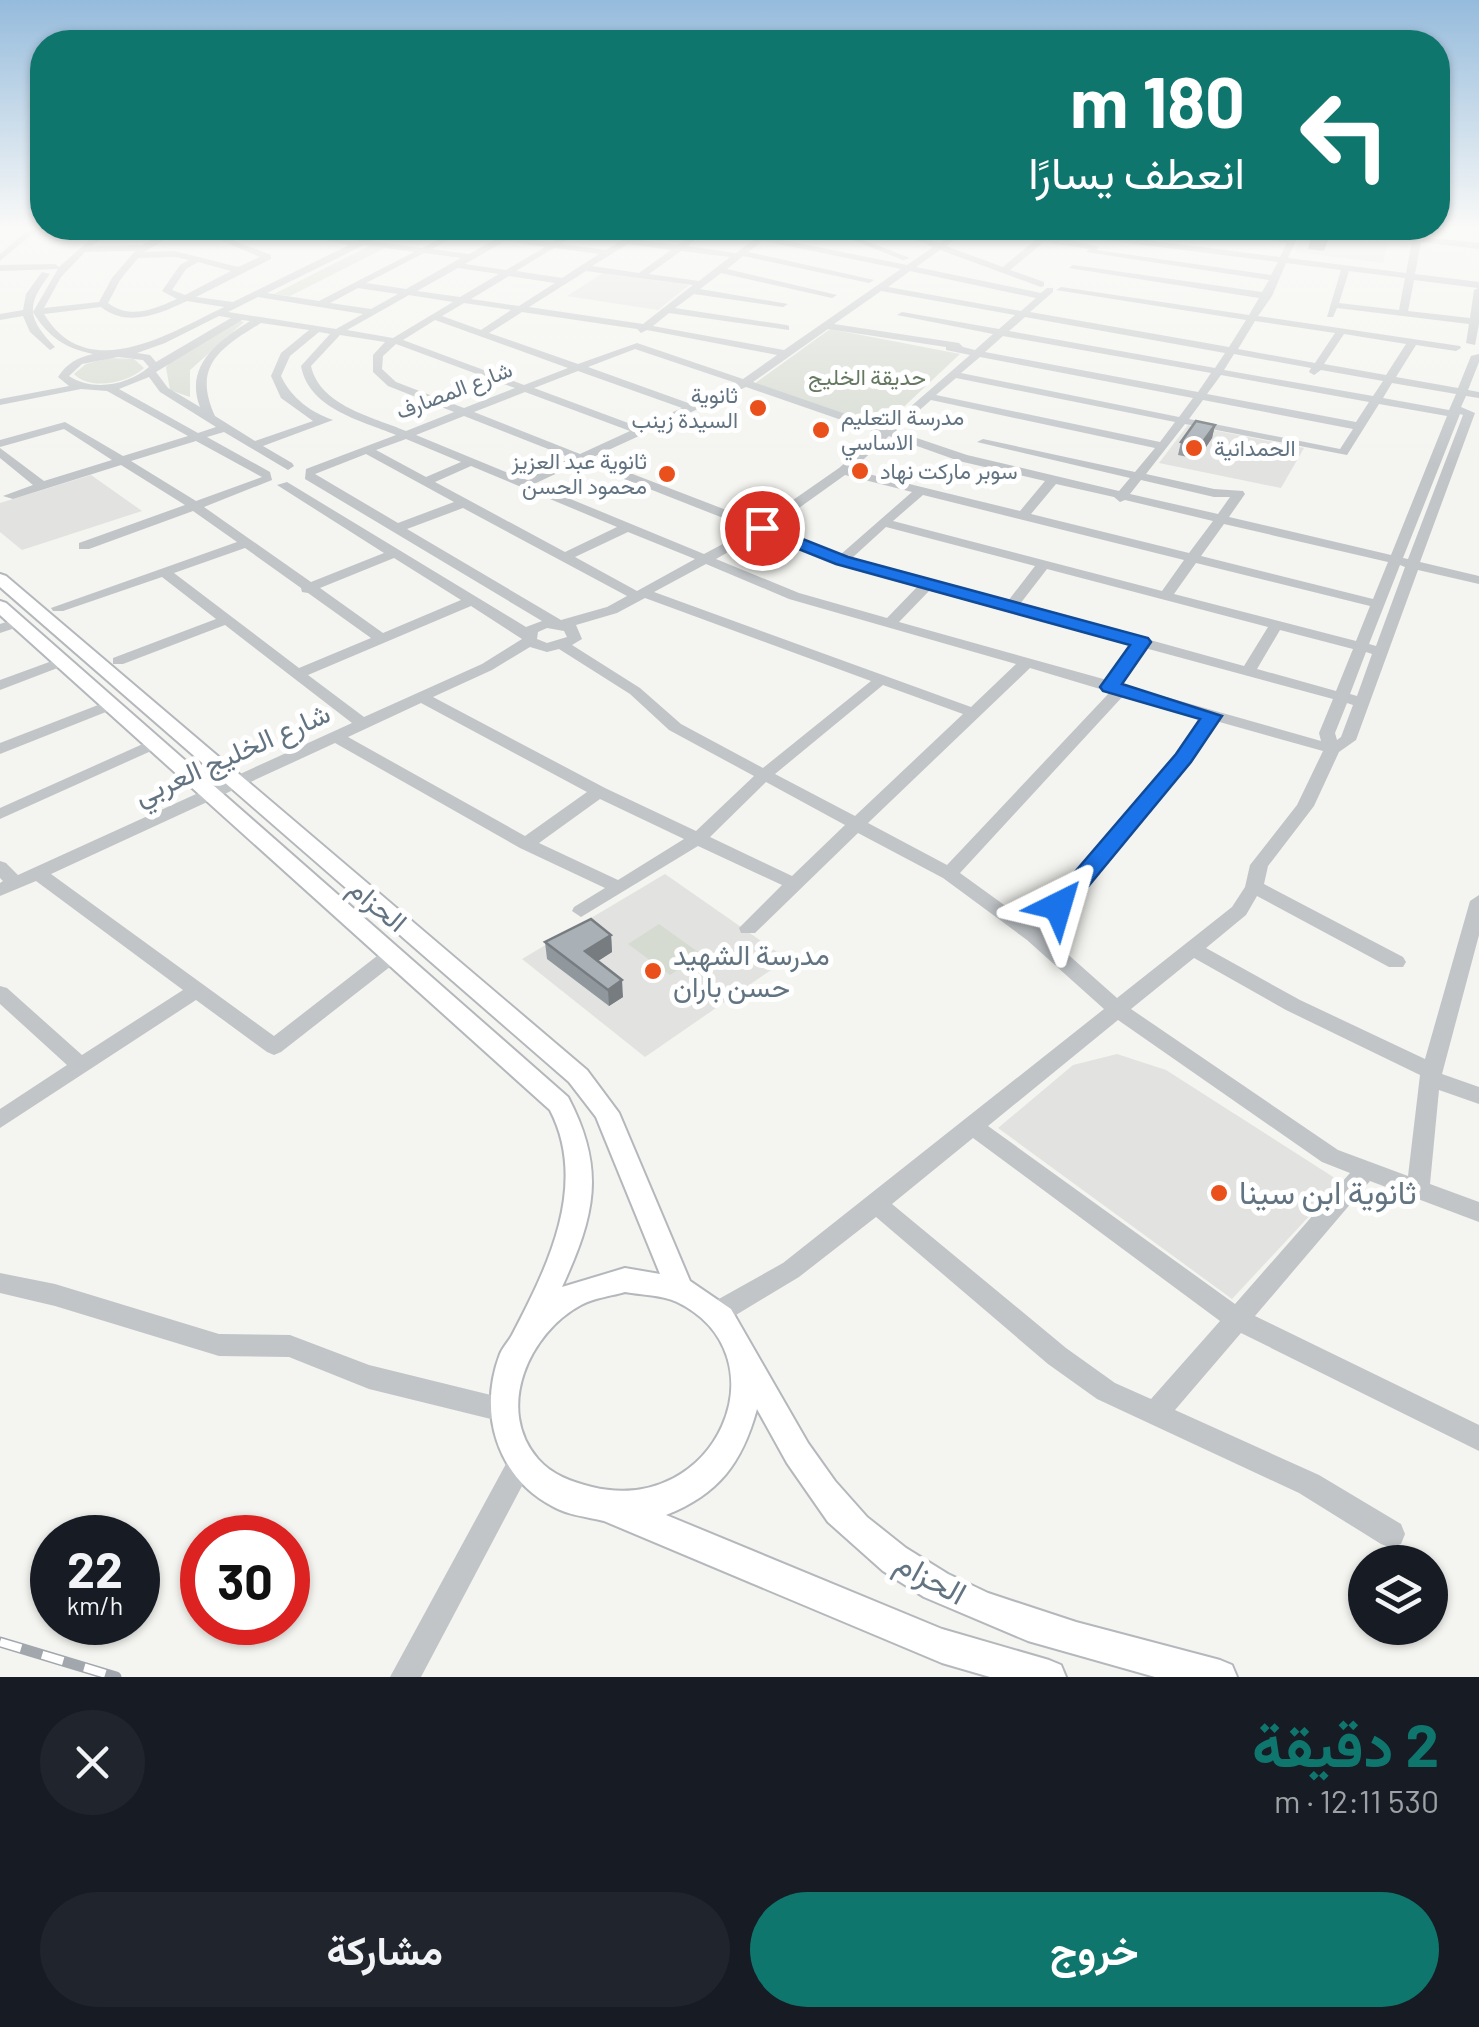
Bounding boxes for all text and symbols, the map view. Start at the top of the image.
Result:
text: 180 m [1070,58,1245,142]
icon: left [1280,70,1410,200]
text: انعطف يسارًا [1028,144,1245,198]
street label: شارع المصارف [392,355,517,426]
park label: حديقة الخليج [808,363,926,392]
place label: ثانوية السيدة زينب [631,381,738,434]
marker: ثانوية السيدة زينب [747,397,769,419]
place label: مدرسة التعليم الاساسي [841,403,964,461]
marker: مدرسة التعليم الاساسي [810,419,832,441]
place label: الحمدانية [1214,434,1296,461]
marker: الحمدانية [1183,437,1205,459]
place label: ثانوية عبد العزيز محمود الحسن [510,447,647,500]
place label: سوبر ماركت نهاد [880,457,1018,485]
marker: سوبر ماركت نهاد [849,460,871,482]
marker: ثانوية عبد العزيز محمود الحسن [656,463,678,485]
pin [720,486,805,571]
icon: arrive [735,501,790,556]
street label: شارع الخليج العربي [128,695,338,818]
position arrow [1006,854,1110,958]
street label: الحزام [341,870,415,941]
place label: مدرسة الشهيد حسن باران [673,937,830,1005]
marker: مدرسة الشهيد حسن باران [642,960,664,982]
place label: ثانوية ابن سينا [1239,1172,1417,1213]
marker: ثانوية ابن سينا [1208,1182,1230,1204]
speed limit sign: 30 [180,1515,310,1645]
text: 22 [67,1538,123,1598]
street label: الحزام [888,1541,974,1615]
map controls [1348,1545,1448,1645]
button: layers [1348,1545,1448,1645]
text: km/h [67,1590,123,1620]
text: 2 دقيقة [1252,1707,1439,1779]
button: close [40,1710,145,1815]
text: 530 m · 12:11 [1274,1781,1439,1819]
button: مشاركة [40,1892,730,2007]
button: خروج [750,1892,1439,2007]

